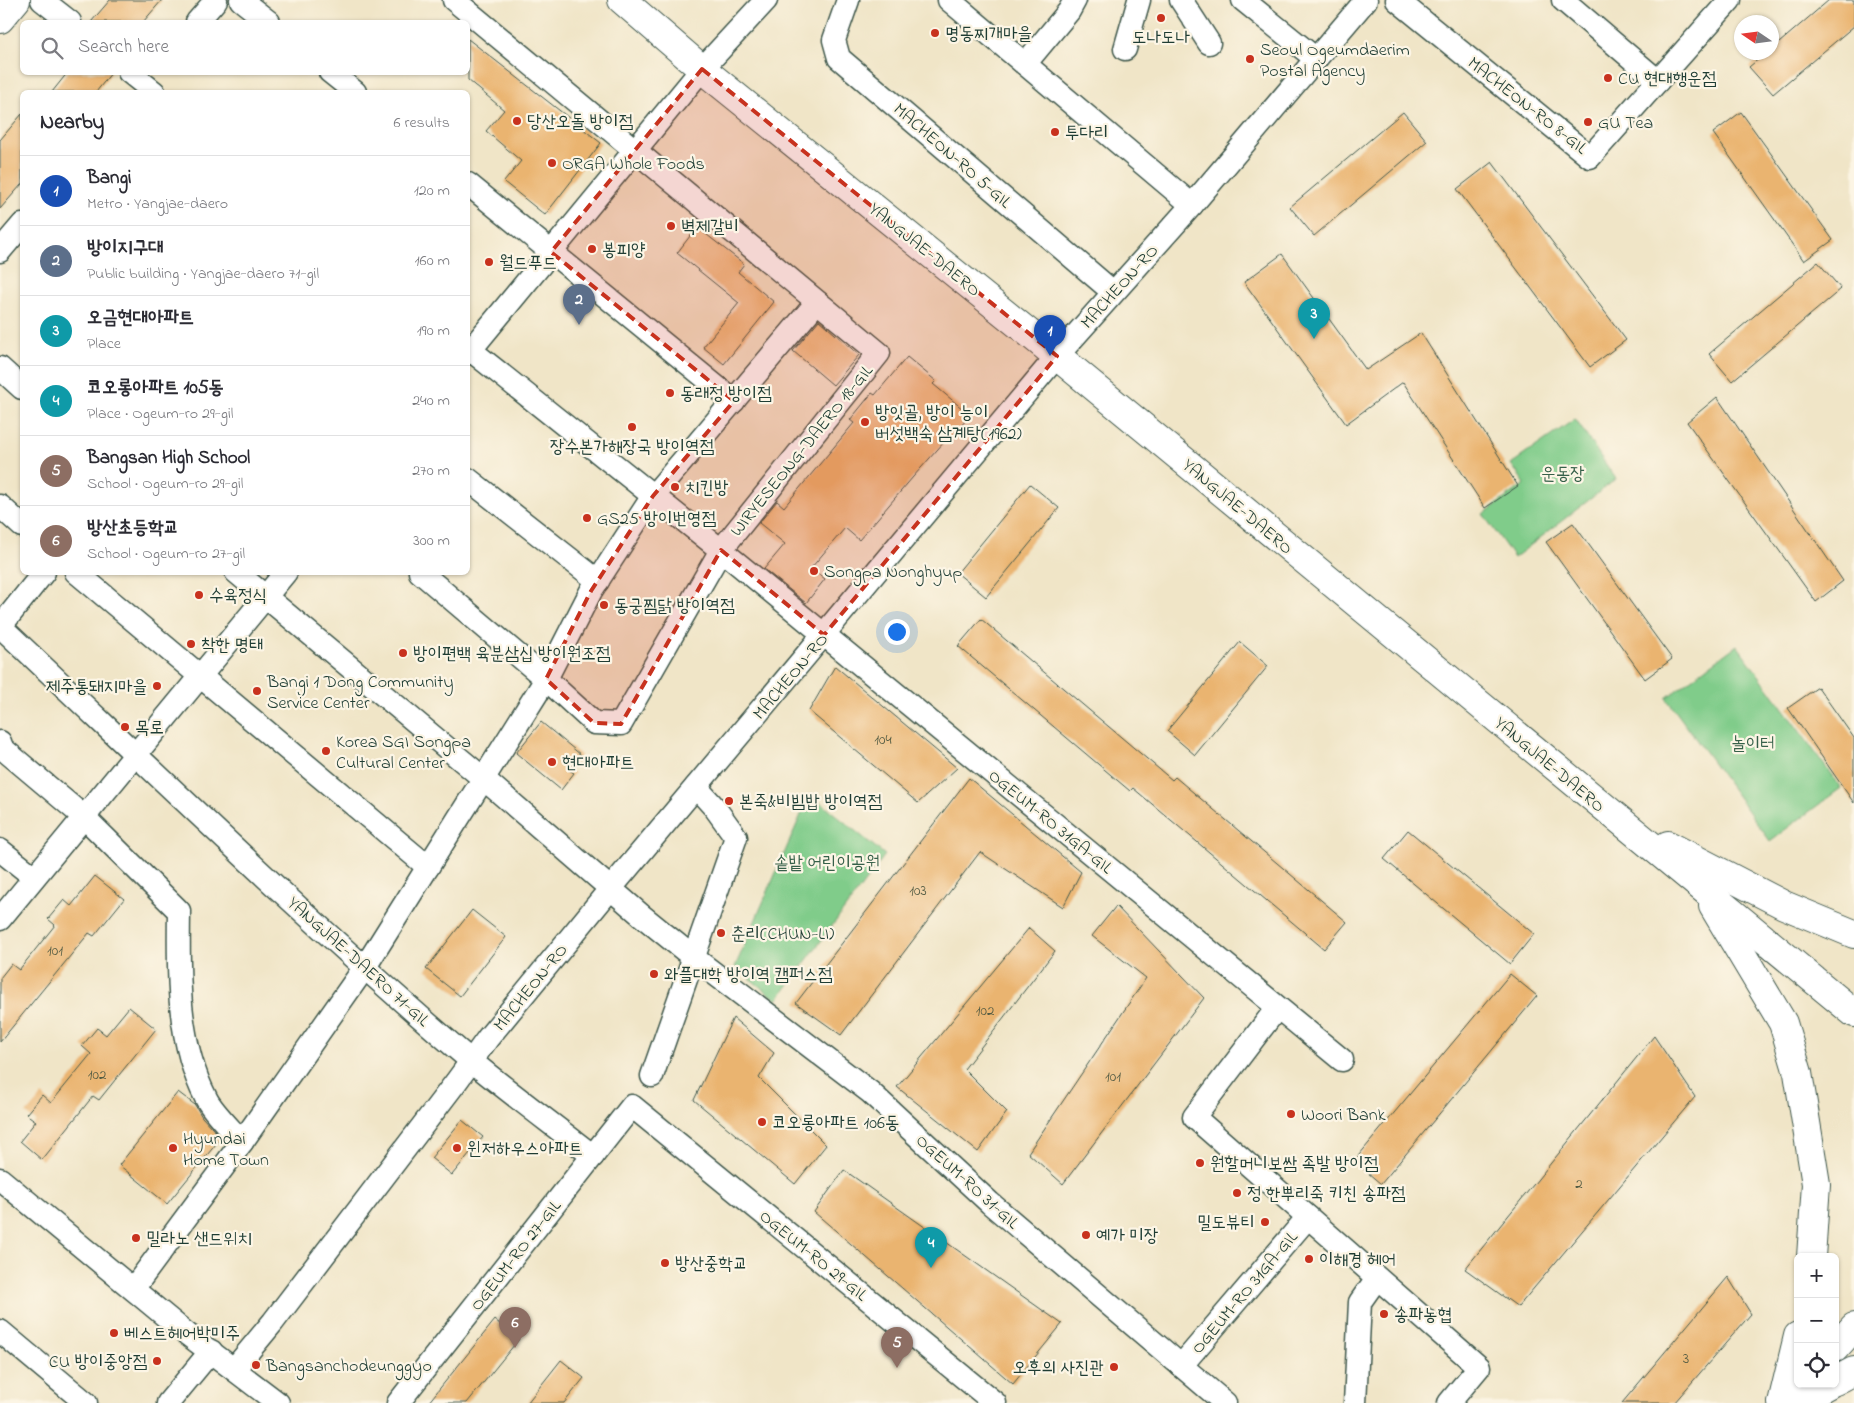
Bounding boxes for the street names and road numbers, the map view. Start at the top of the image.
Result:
street label: MACHEON-RO 8-GIL [1461,51,1593,162]
street label: MACHEON-RO 5-GIL [887,98,1017,216]
street label: YANGJAE-DAERO [862,197,985,304]
street label: MACHEON-RO [1075,239,1166,335]
street label: WIRYESEONG-DAERO 18-GIL [725,359,880,543]
street label: YANGJAE-DAERO [1176,453,1298,562]
street label: MACHEON-RO [748,628,836,726]
street label: YANGJAE-DAERO [1488,711,1610,820]
street label: OGEUM-RO 31GA-GIL [982,764,1118,881]
street label: YANGJAE-DAERO 71-GIL [281,891,435,1034]
street label: MACHEON-RO [488,939,575,1038]
street label: OGEUM-RO 31-GIL [909,1129,1025,1236]
street label: OGEUM-RO 27-GIL [465,1195,569,1317]
street label: OGEUM-RO 29-GIL [753,1205,873,1309]
street label: OGEUM-RO 31GA-GIL [1186,1226,1305,1361]

